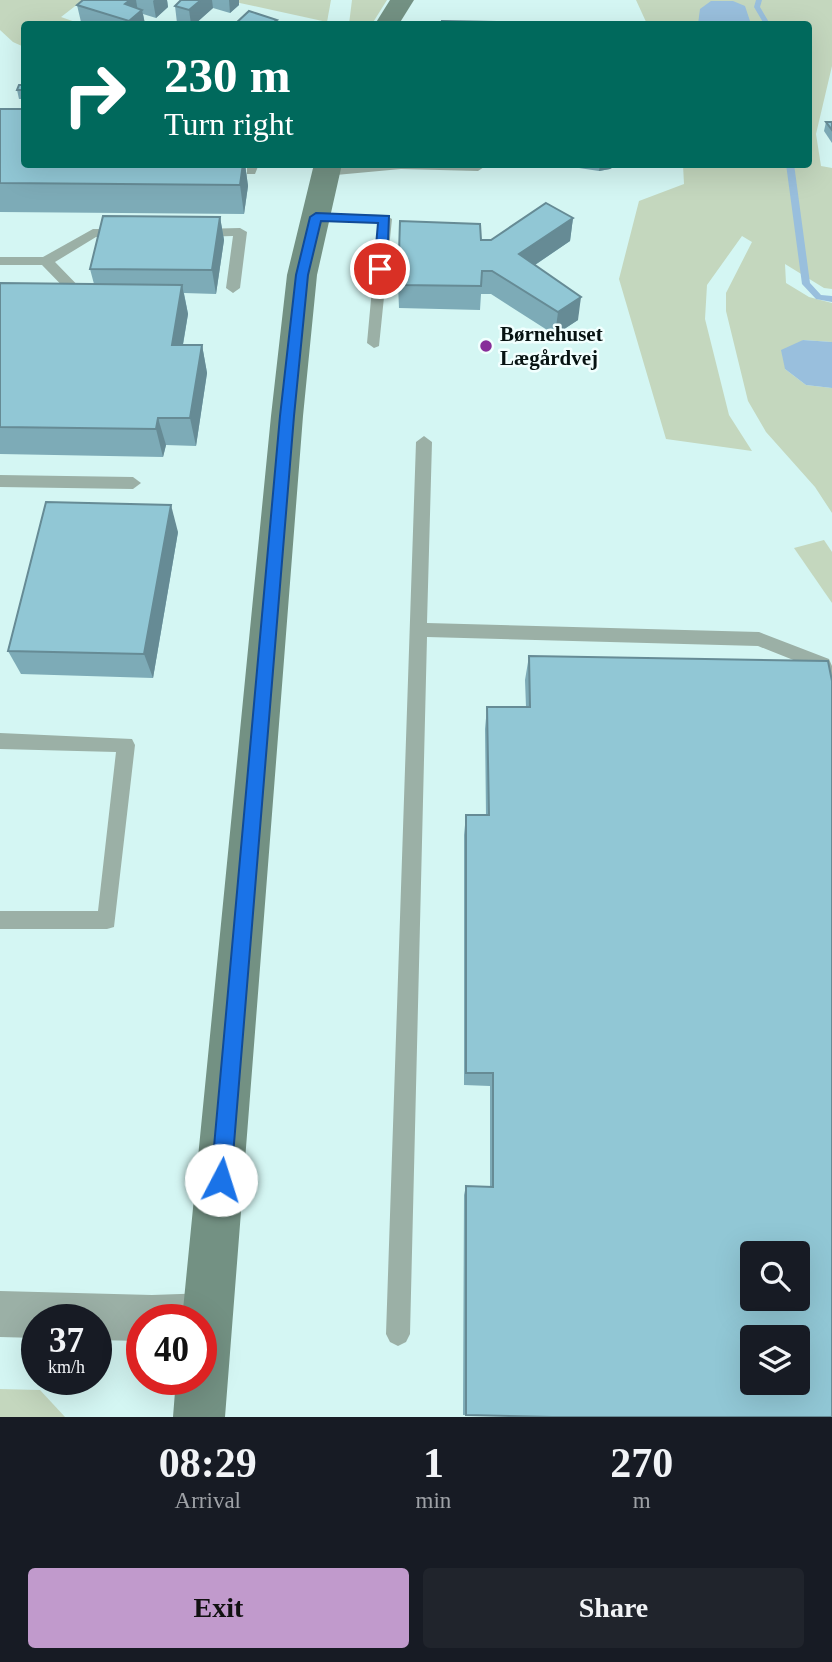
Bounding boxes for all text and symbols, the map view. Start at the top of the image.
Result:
text: 230 m [164,48,291,103]
icon: right [49,49,140,140]
text: Turn right [164,106,294,142]
pin [350,239,410,299]
icon: arrive [361,250,399,288]
place label: Børnehuset Lægårdvej [500,322,603,370]
marker: Børnehuset Lægårdvej [478,338,494,354]
position arrow [184,1143,258,1217]
map controls [740,1241,810,1395]
button: search [740,1241,810,1311]
speed limit sign: 40 [126,1304,217,1395]
text: 37 [49,1321,84,1360]
button: layers [740,1325,810,1395]
text: km/h [48,1357,85,1377]
text: 08:29 [159,1440,257,1486]
text: 1 [423,1440,444,1486]
text: 270 [610,1440,673,1486]
text: Arrival [175,1488,241,1513]
text: min [416,1488,451,1513]
text: m [633,1488,651,1513]
button: Exit [28,1568,409,1648]
button: Share [423,1568,804,1648]

